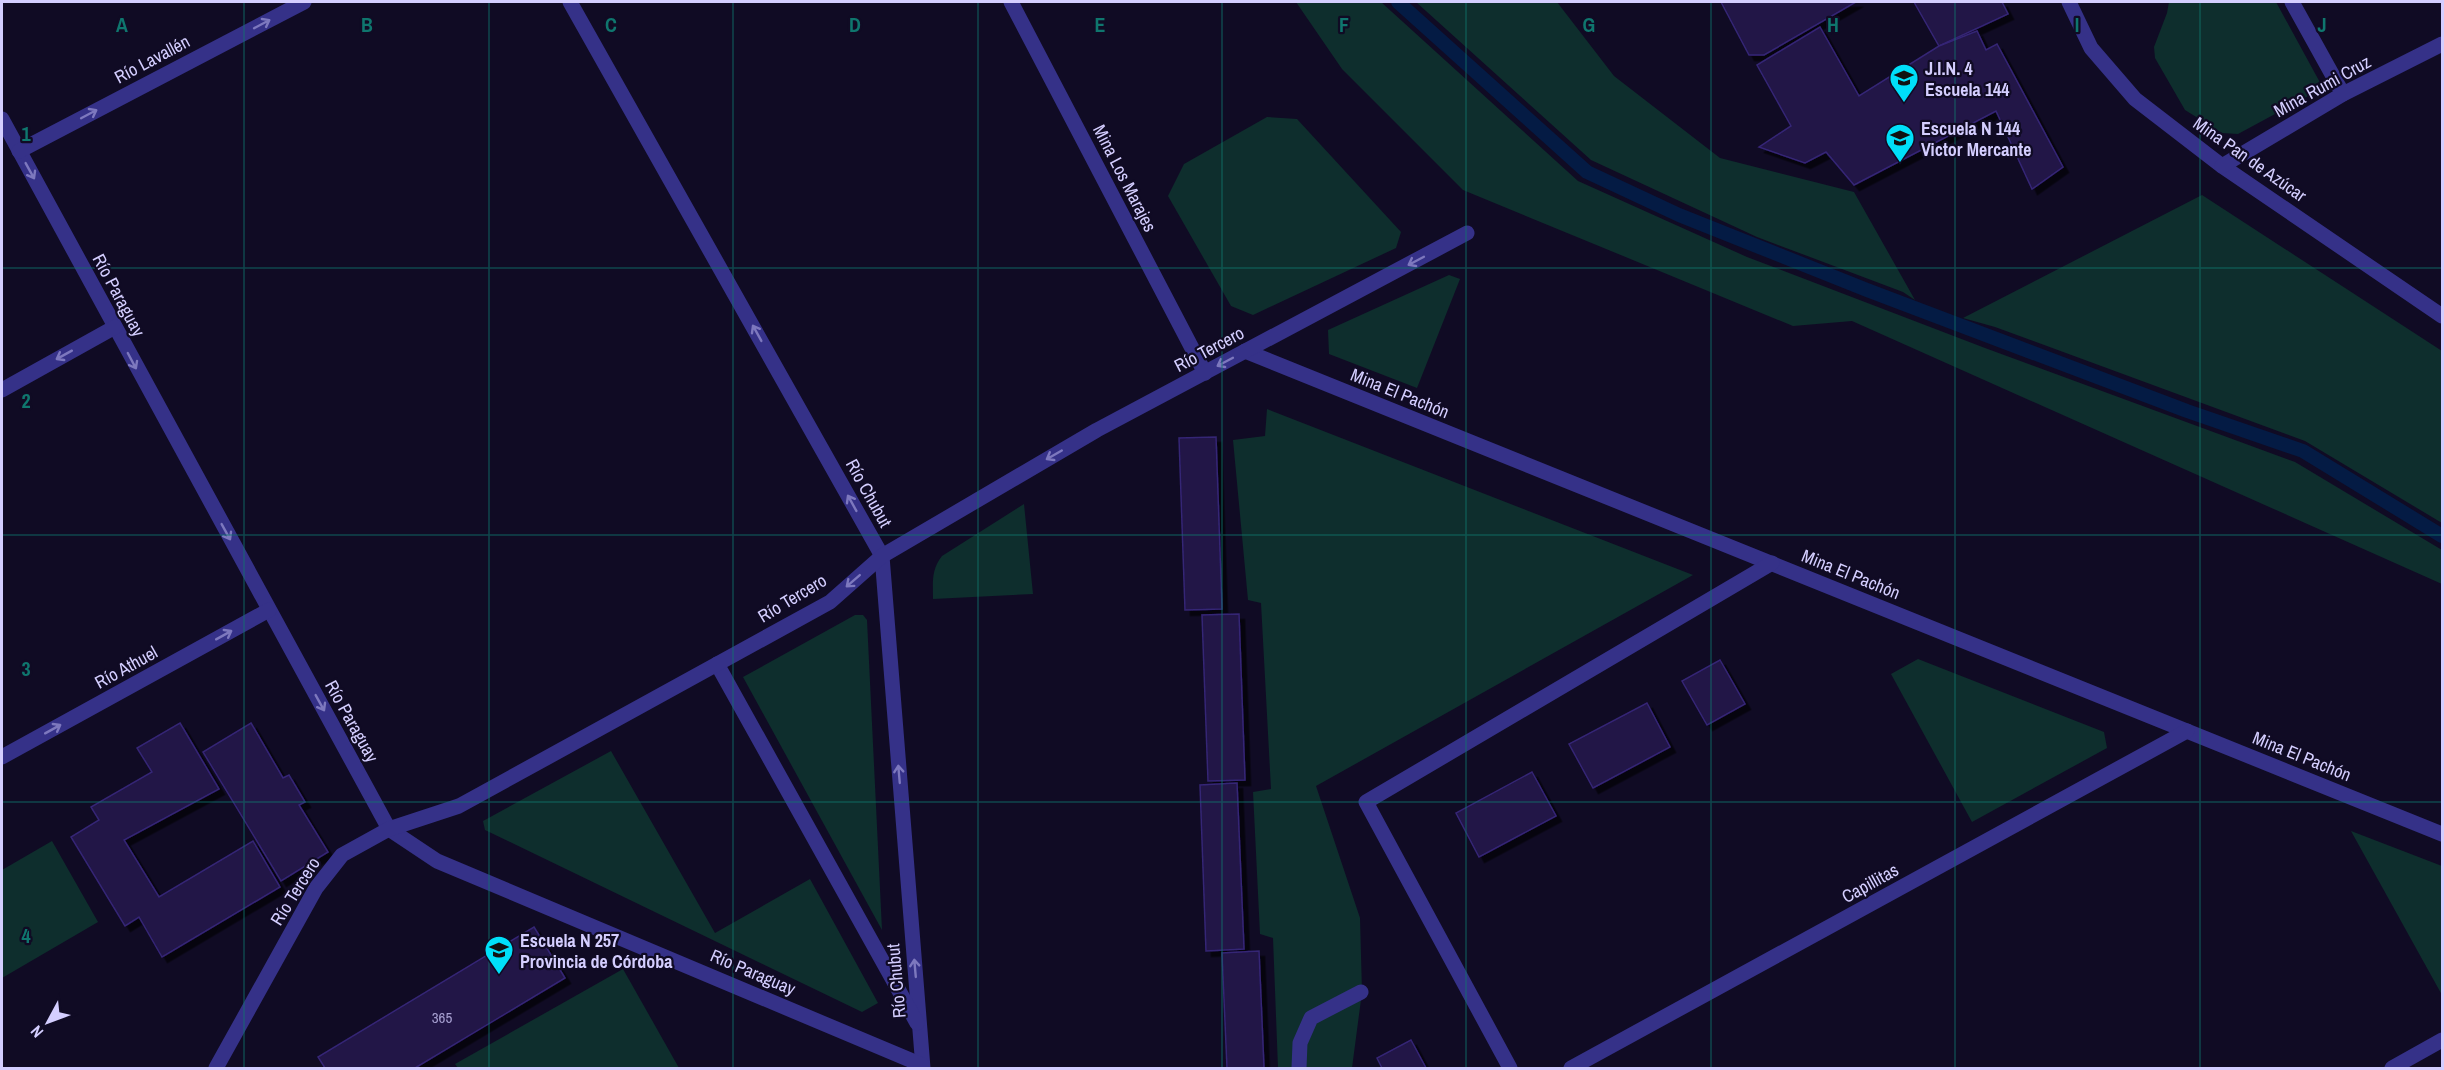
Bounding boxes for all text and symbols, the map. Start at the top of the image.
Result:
text: A [116,11,128,38]
text: B [361,11,373,38]
text: C [605,11,617,38]
text: D [849,11,861,38]
text: E [1095,11,1106,38]
text: F [1339,11,1349,38]
text: G [1583,11,1595,38]
text: H [1827,11,1839,38]
text: I [2075,11,2079,38]
text: J [2317,11,2327,38]
one-way arrow [253,17,271,29]
street label: Río Lavallén [110,29,194,89]
street label: Mina Rumi Cruz [2269,49,2375,123]
place label: J.I.N. 4 Escuela 144 [1925,56,2010,102]
school or university icon: J.I.N. 4 Escuela 144 [1888,62,1920,104]
one-way arrow [80,108,98,119]
street label: Mina Pan de Azúcar [2188,111,2312,207]
place label: Escuela N 144 Victor Mercante [1921,116,2031,162]
text: 1 [21,120,31,147]
street label: Mina Los Marajes [1087,120,1163,236]
school or university icon: Escuela N 144 Victor Mercante [1884,122,1916,164]
one-way arrow [24,162,36,179]
street label: Río Paraguay [87,249,152,341]
one-way arrow [1407,256,1425,267]
street label: Río Tercero [1170,320,1248,378]
one-way arrow [751,325,762,343]
one-way arrow [55,350,72,362]
one-way arrow [127,351,138,369]
one-way arrow [1217,356,1234,368]
street label: Mina El Pachón [1347,362,1453,424]
text: 2 [21,387,31,414]
one-way arrow [1046,450,1063,462]
street label: Río Chubut [840,454,898,532]
one-way arrow [846,495,857,513]
one-way arrow [220,523,232,540]
street label: Mina El Pachón [1798,543,1904,605]
street label: Río Tercero [753,568,831,628]
one-way arrow [846,574,861,588]
one-way arrow [214,629,232,640]
street label: Río Athuel [90,640,162,694]
text: 3 [21,655,31,682]
street label: Río Paraguay [319,675,385,767]
one-way arrow [314,694,326,711]
one-way arrow [44,723,61,735]
street label: Mina El Pachón [2249,725,2355,787]
one-way arrow [893,764,904,784]
street label: Río Tercero [264,852,326,930]
street label: Capillitas [1837,857,1903,909]
text: 4 [21,922,31,949]
place label: Escuela N 257 Provincia de Córdoba [520,928,673,974]
school or university icon: Escuela N 257 Provincia de Córdoba [483,934,515,976]
street label: Río Paraguay [707,943,800,1001]
street label: Río Chubut [880,943,912,1019]
one-way arrow [909,959,920,979]
north arrow [18,992,78,1052]
house number: 365 [432,1007,452,1028]
text: N [25,1021,48,1043]

